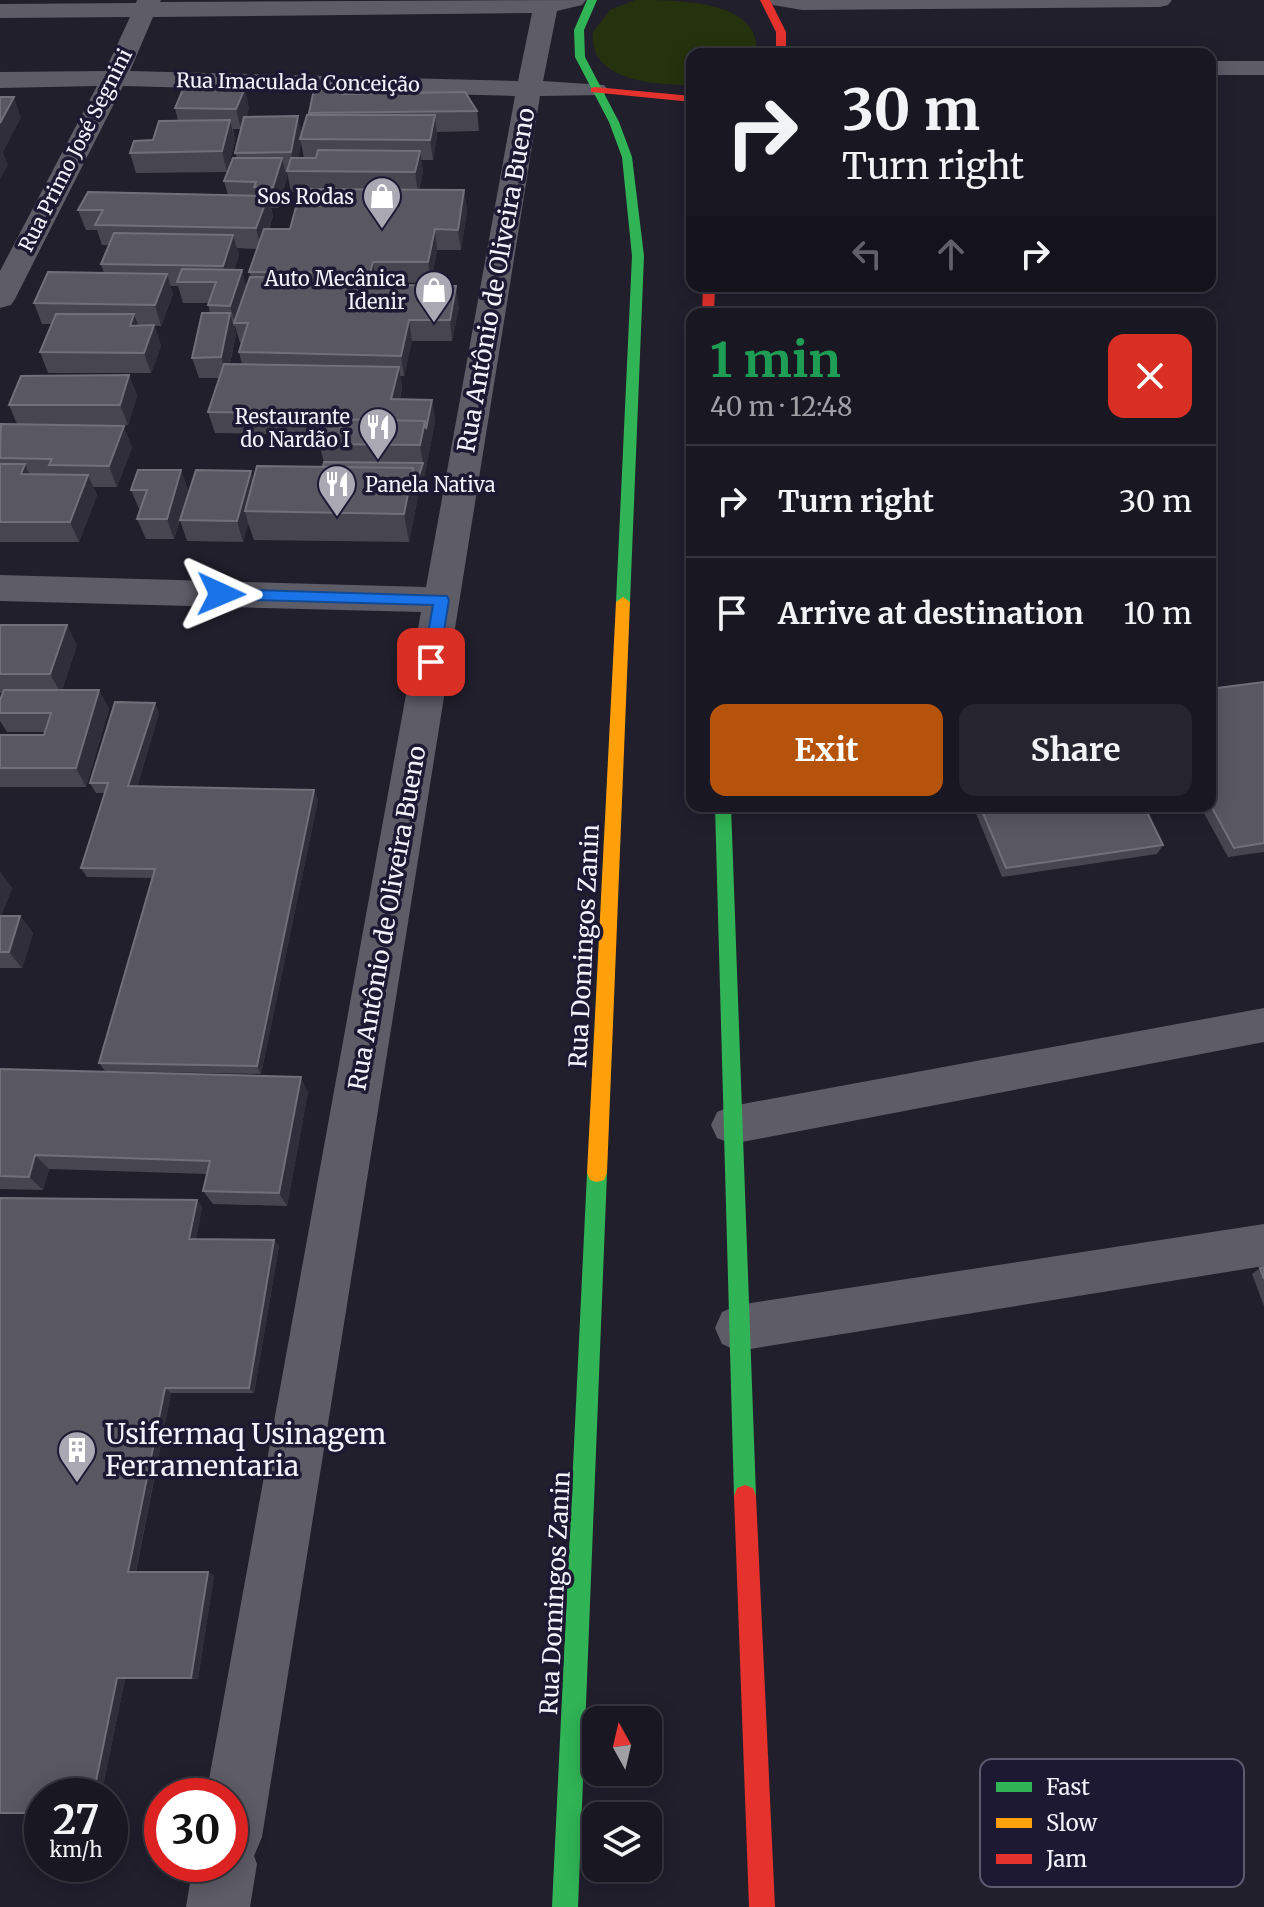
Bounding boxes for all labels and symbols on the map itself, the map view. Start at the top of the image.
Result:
street label: Rua Primo José Segnini [13,44,137,256]
street label: Rua Imaculada Conceição [176,67,420,97]
street label: Rua Antônio de Oliveira Bueno [450,105,542,455]
shop icon: Sos Rodas [361,175,403,230]
place label: Sos Rodas [257,184,354,209]
place label: Auto Mecânica Idenir [264,266,406,314]
shop icon: Auto Mecânica Idenir [413,269,455,324]
place label: Restaurante do Nardão I [235,404,350,452]
restaurant icon: Restaurante do Nardão I [357,406,399,461]
restaurant icon: Panela Nativa [316,463,358,518]
place label: Panela Nativa [365,472,496,497]
position arrow [179,552,263,636]
pin [397,628,465,696]
street label: Rua Antônio de Oliveira Bueno [341,743,433,1093]
street label: Rua Domingos Zanin [562,823,606,1069]
place label: Usifermaq Usinagem Ferramentaria [105,1416,387,1484]
building icon: Usifermaq Usinagem Ferramentaria [56,1429,98,1484]
street label: Rua Domingos Zanin [533,1470,577,1716]
north arrow [582,1706,662,1786]
legend [980,1759,1244,1887]
text: Fast [1046,1773,1090,1801]
speed limit sign: 30 [144,1778,248,1882]
text: Slow [1046,1809,1097,1837]
text: Jam [1045,1845,1087,1873]

